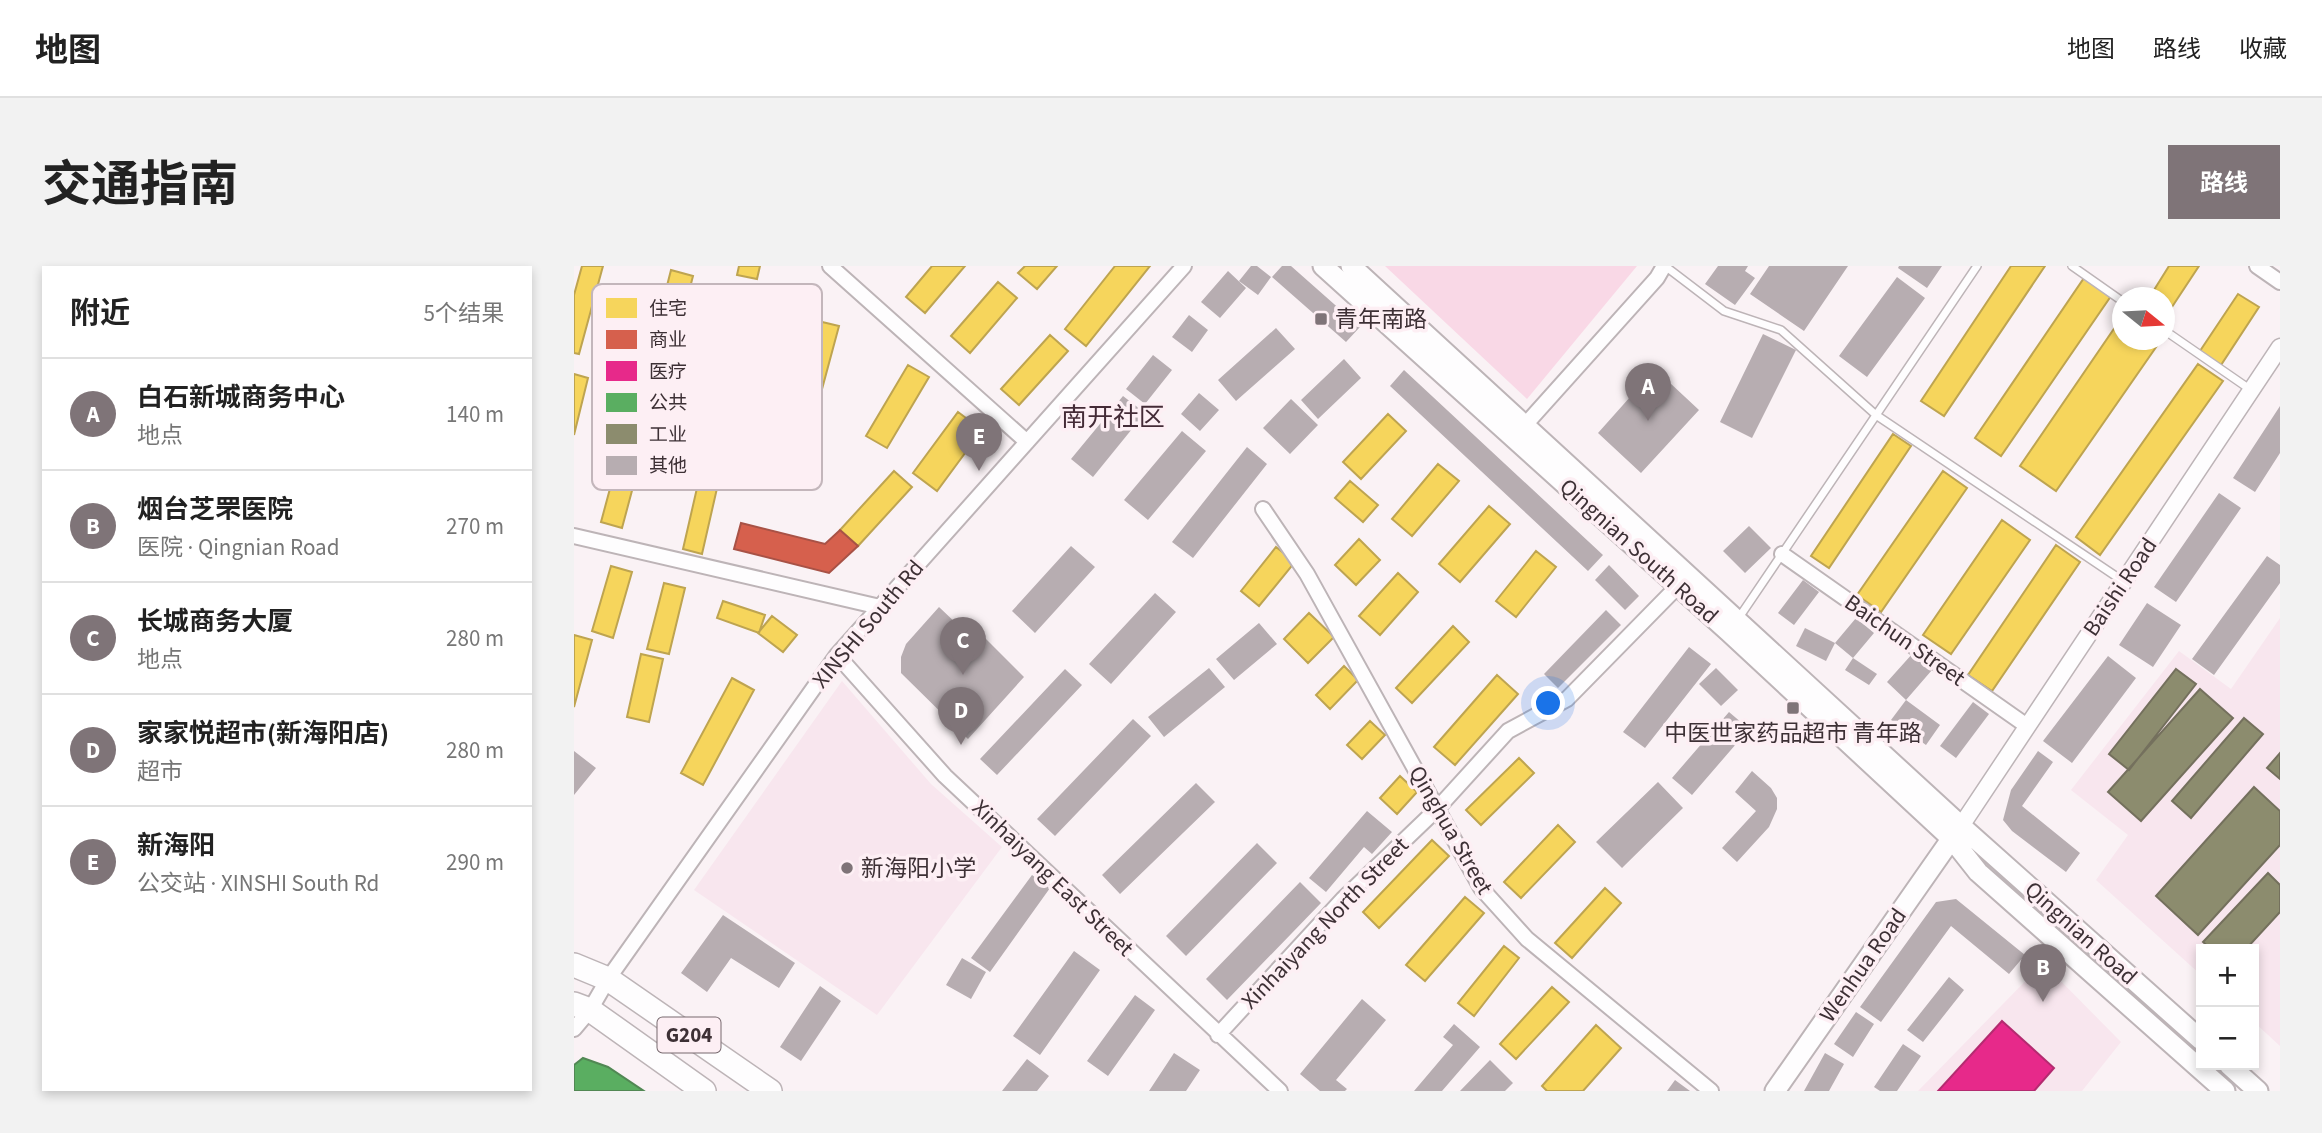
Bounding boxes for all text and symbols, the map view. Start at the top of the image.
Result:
text: 地图 [35,27,101,74]
text: 地图 [2067,32,2115,67]
text: 路线 [2153,32,2201,67]
text: 收藏 [2239,32,2287,67]
button: 路线 [2168,145,2280,219]
text: 交通指南 [42,151,238,221]
legend [592,284,822,490]
north arrow [2112,287,2175,350]
text: 附近 [70,292,130,335]
text: 住宅 [649,296,687,323]
text: 5个结果 [424,297,504,330]
place label: 青年南路 [1335,303,1427,336]
marker: 青年南路 [1313,311,1329,327]
text: 商业 [649,327,687,354]
text: 医疗 [649,359,687,386]
pin: A [1625,363,1671,421]
text: 白石新城商务中心 [137,379,345,416]
text: 公共 [649,390,687,417]
text: A [86,398,100,431]
text: 140 m [446,398,504,431]
district label: 南开社区 [1061,399,1165,436]
pin: E [956,413,1002,471]
text: 地点 [137,419,183,452]
text: 工业 [649,422,687,449]
text: 其他 [649,453,687,480]
street label: Qingnian South Road [1552,471,1726,631]
text: 烟台芝罘医院 [137,491,293,528]
text: B [86,510,100,543]
text: 270 m [446,510,504,543]
text: 医院 · Qingnian Road [137,531,339,564]
street label: Baishi Road [2075,531,2165,643]
street label: XINSHI South Rd [804,553,932,695]
street label: Baichun Street [1838,586,1972,694]
text: 长城商务大厦 [137,603,293,640]
pin: C [940,617,986,675]
text: C [86,622,100,655]
text: 280 m [446,622,504,655]
text: 地点 [137,643,183,676]
your location [1531,686,1565,720]
pin: D [938,687,984,745]
marker: 中医世家药品超市 青年路 [1785,700,1801,716]
text: 家家悦超市(新海阳店) [137,715,389,752]
place label: 中医世家药品超市 青年路 [1664,717,1922,750]
text: D [86,734,100,767]
text: 280 m [446,734,504,767]
text: 超市 [137,755,183,788]
street label: Qinghua Street [1401,759,1501,901]
street label: Xinhaiyang East Street [965,792,1141,964]
text: 新海阳 [137,827,215,864]
street label: Xinhaiyang North Street [1234,829,1416,1017]
text: E [87,846,99,879]
text: 290 m [446,846,504,879]
place label: 新海阳小学 [861,852,976,885]
marker: 新海阳小学 [839,860,855,876]
text: 公交站 · XINSHI South Rd [137,867,379,900]
street label: Qingnian Road [2017,873,2145,993]
street label: Wenhua Road [1811,901,1915,1029]
pin: B [2020,944,2066,1002]
map controls [2196,944,2259,1070]
button: + [2196,944,2259,1007]
button: − [2196,1007,2259,1070]
road number: G204 [657,1018,720,1052]

